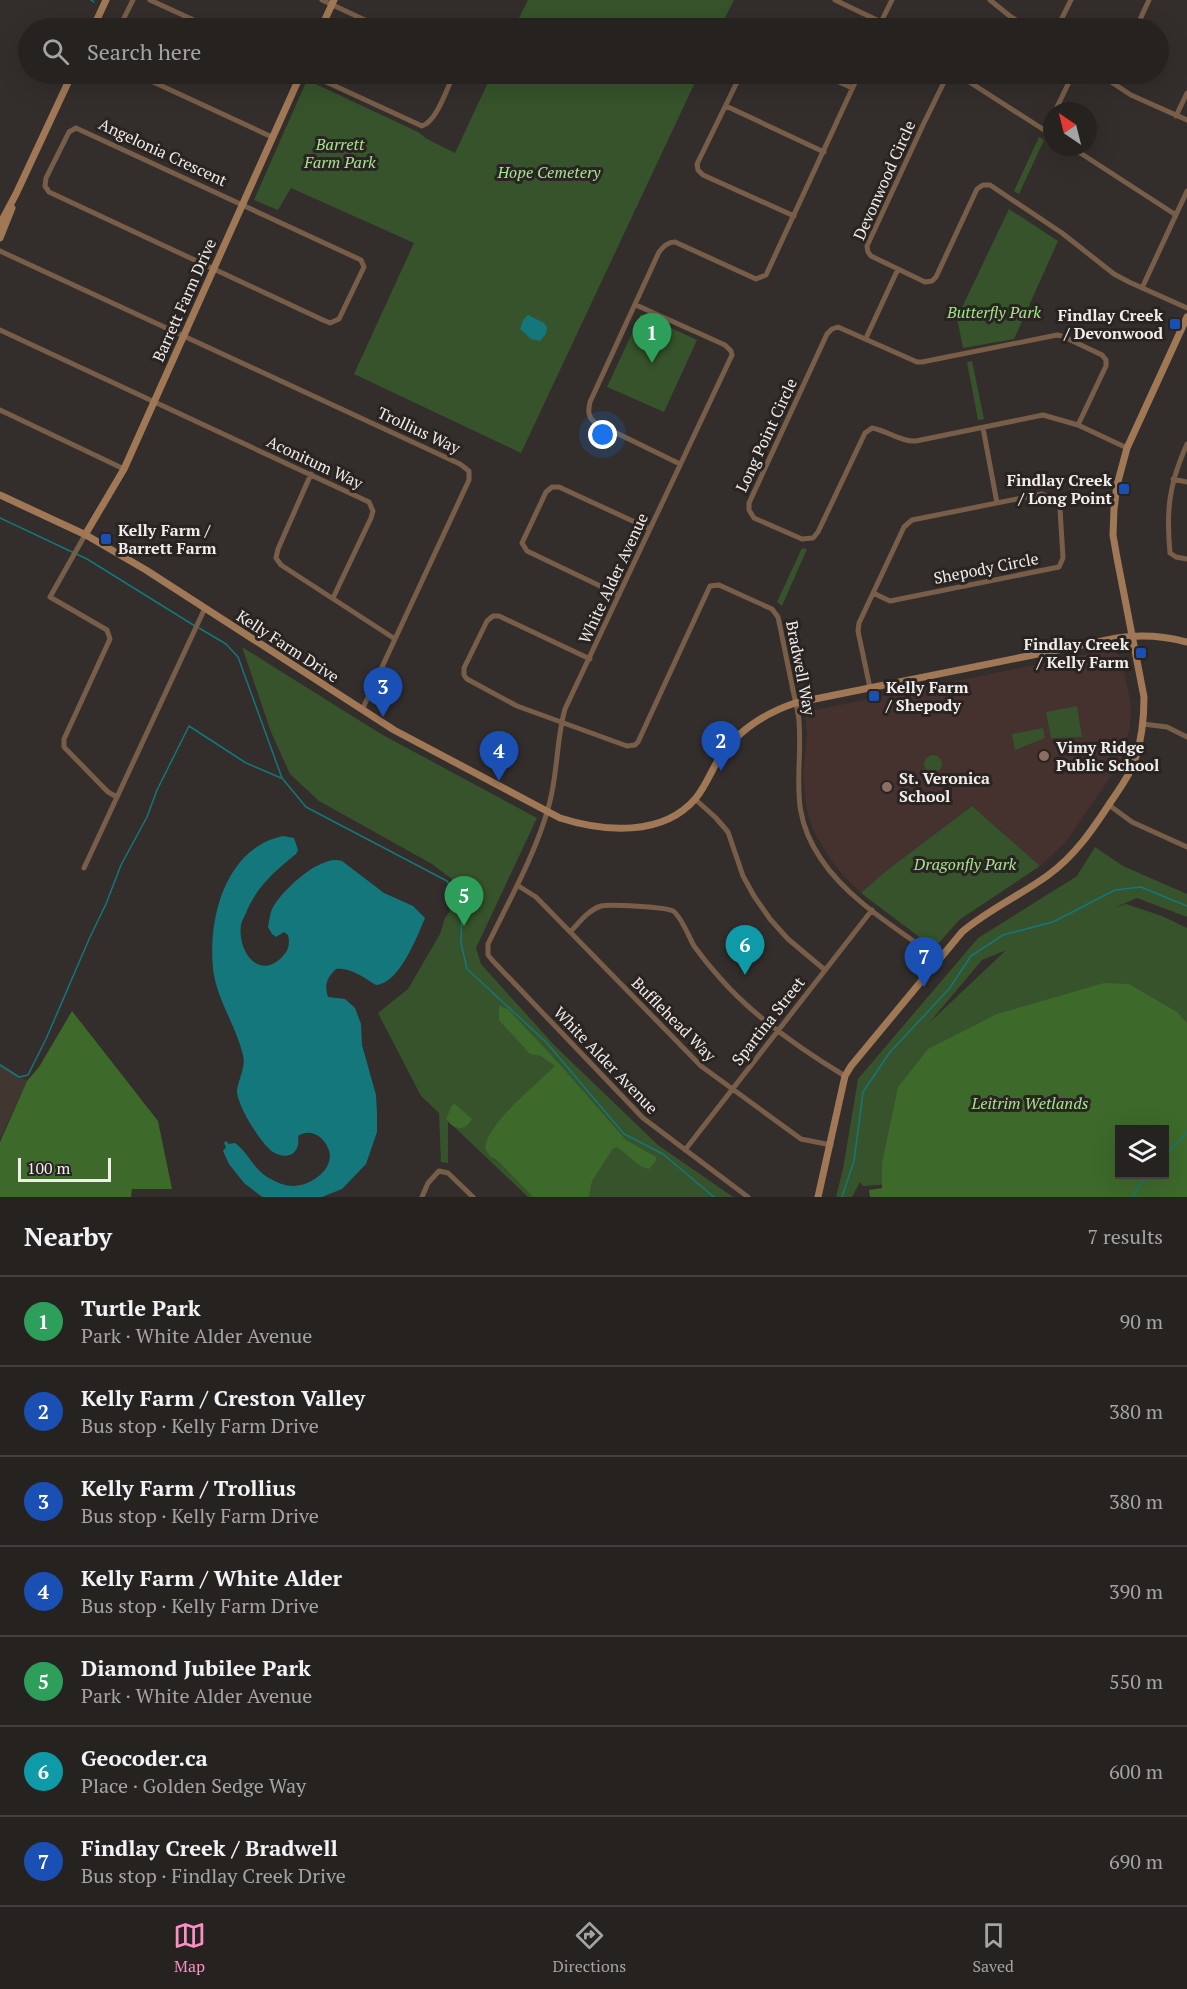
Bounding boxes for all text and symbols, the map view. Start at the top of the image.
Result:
search box [18,18,1169,84]
icon: search [39,35,72,68]
text: Search here [87,37,201,66]
north arrow [1043,102,1097,156]
street label: Angelonia Crescent [95,113,231,191]
street label: Devonwood Circle [848,117,920,243]
park label: Barrett Farm Park [303,133,376,173]
park label: Hope Cemetery [497,161,601,183]
street label: Barrett Farm Drive [147,235,221,365]
park label: Butterfly Park [946,301,1041,323]
place label: Findlay Creek / Devonwood [1058,304,1164,344]
pin: 1 [632,314,672,363]
marker: Findlay Creek / Devonwood [1168,317,1182,331]
street label: Long Point Circle [730,375,802,495]
street label: Trollius Way [374,401,465,459]
your location [588,420,617,449]
street label: Aconitum Way [263,430,367,494]
place label: Findlay Creek / Long Point [1007,469,1113,509]
marker: Findlay Creek / Long Point [1117,482,1131,496]
street label: White Alder Avenue [573,509,653,647]
place label: Kelly Farm / Barrett Farm [118,519,217,559]
marker: Kelly Farm / Barrett Farm [99,532,113,546]
street label: Shepody Circle [932,547,1040,589]
street label: Kelly Farm Drive [233,605,343,687]
street label: Bradwell Way [781,619,821,718]
place label: Findlay Creek / Kelly Farm [1024,633,1130,673]
marker: Findlay Creek / Kelly Farm [1134,646,1148,660]
pin: 3 [364,668,403,717]
place label: Kelly Farm / Shepody [885,676,969,716]
marker: Kelly Farm / Shepody [867,689,881,703]
pin: 2 [702,722,740,771]
pin: 4 [480,732,518,781]
place label: Vimy Ridge Public School [1056,736,1159,776]
marker: Vimy Ridge Public School [1037,749,1051,763]
place label: St. Veronica School [899,767,990,807]
marker: St. Veronica School [880,780,894,794]
park label: Dragonfly Park [913,853,1017,875]
pin: 5 [444,876,484,926]
pin: 6 [726,926,764,975]
pin: 7 [904,938,944,987]
street label: Bufflehead Way [627,972,722,1067]
street label: Spartina Street [726,972,810,1070]
street label: White Alder Avenue [549,1001,663,1119]
park label: Leitrim Wetlands [971,1092,1089,1114]
map controls [1115,1125,1169,1179]
button: layers [1115,1125,1169,1179]
scale bar [18,1155,111,1182]
text: 100 m [27,1157,70,1179]
text: Nearby [24,1219,112,1253]
text: 7 results [1088,1223,1163,1250]
text: Turtle Park [81,1293,201,1322]
text: 1 [38,1308,49,1335]
text: 90 m [1120,1308,1163,1335]
text: Park · White Alder Avenue [81,1322,312,1349]
text: Kelly Farm / Creston Valley [81,1383,365,1412]
text: 2 [38,1398,49,1425]
text: 380 m [1109,1398,1163,1425]
text: Bus stop · Kelly Farm Drive [81,1412,319,1439]
text: Kelly Farm / Trollius [81,1473,296,1502]
text: 3 [38,1488,49,1515]
text: 380 m [1109,1488,1163,1515]
text: Bus stop · Kelly Farm Drive [81,1502,319,1529]
text: Kelly Farm / White Alder [81,1563,342,1592]
text: 4 [38,1578,49,1605]
text: 390 m [1109,1578,1163,1605]
text: Bus stop · Kelly Farm Drive [81,1592,319,1619]
text: Diamond Jubilee Park [81,1653,311,1682]
text: 5 [38,1668,49,1695]
text: 550 m [1109,1668,1163,1695]
text: Park · White Alder Avenue [81,1682,312,1709]
text: Geocoder.ca [81,1743,208,1772]
text: 6 [38,1758,49,1785]
text: 600 m [1109,1758,1163,1785]
text: Place · Golden Sedge Way [81,1772,306,1799]
text: Findlay Creek / Bradwell [81,1833,338,1862]
text: 7 [38,1848,49,1875]
text: 690 m [1109,1848,1163,1875]
text: Bus stop · Findlay Creek Drive [81,1862,346,1889]
tab: Map [173,1919,206,1977]
tab: Directions [552,1919,626,1977]
tab: Saved [972,1919,1014,1977]

